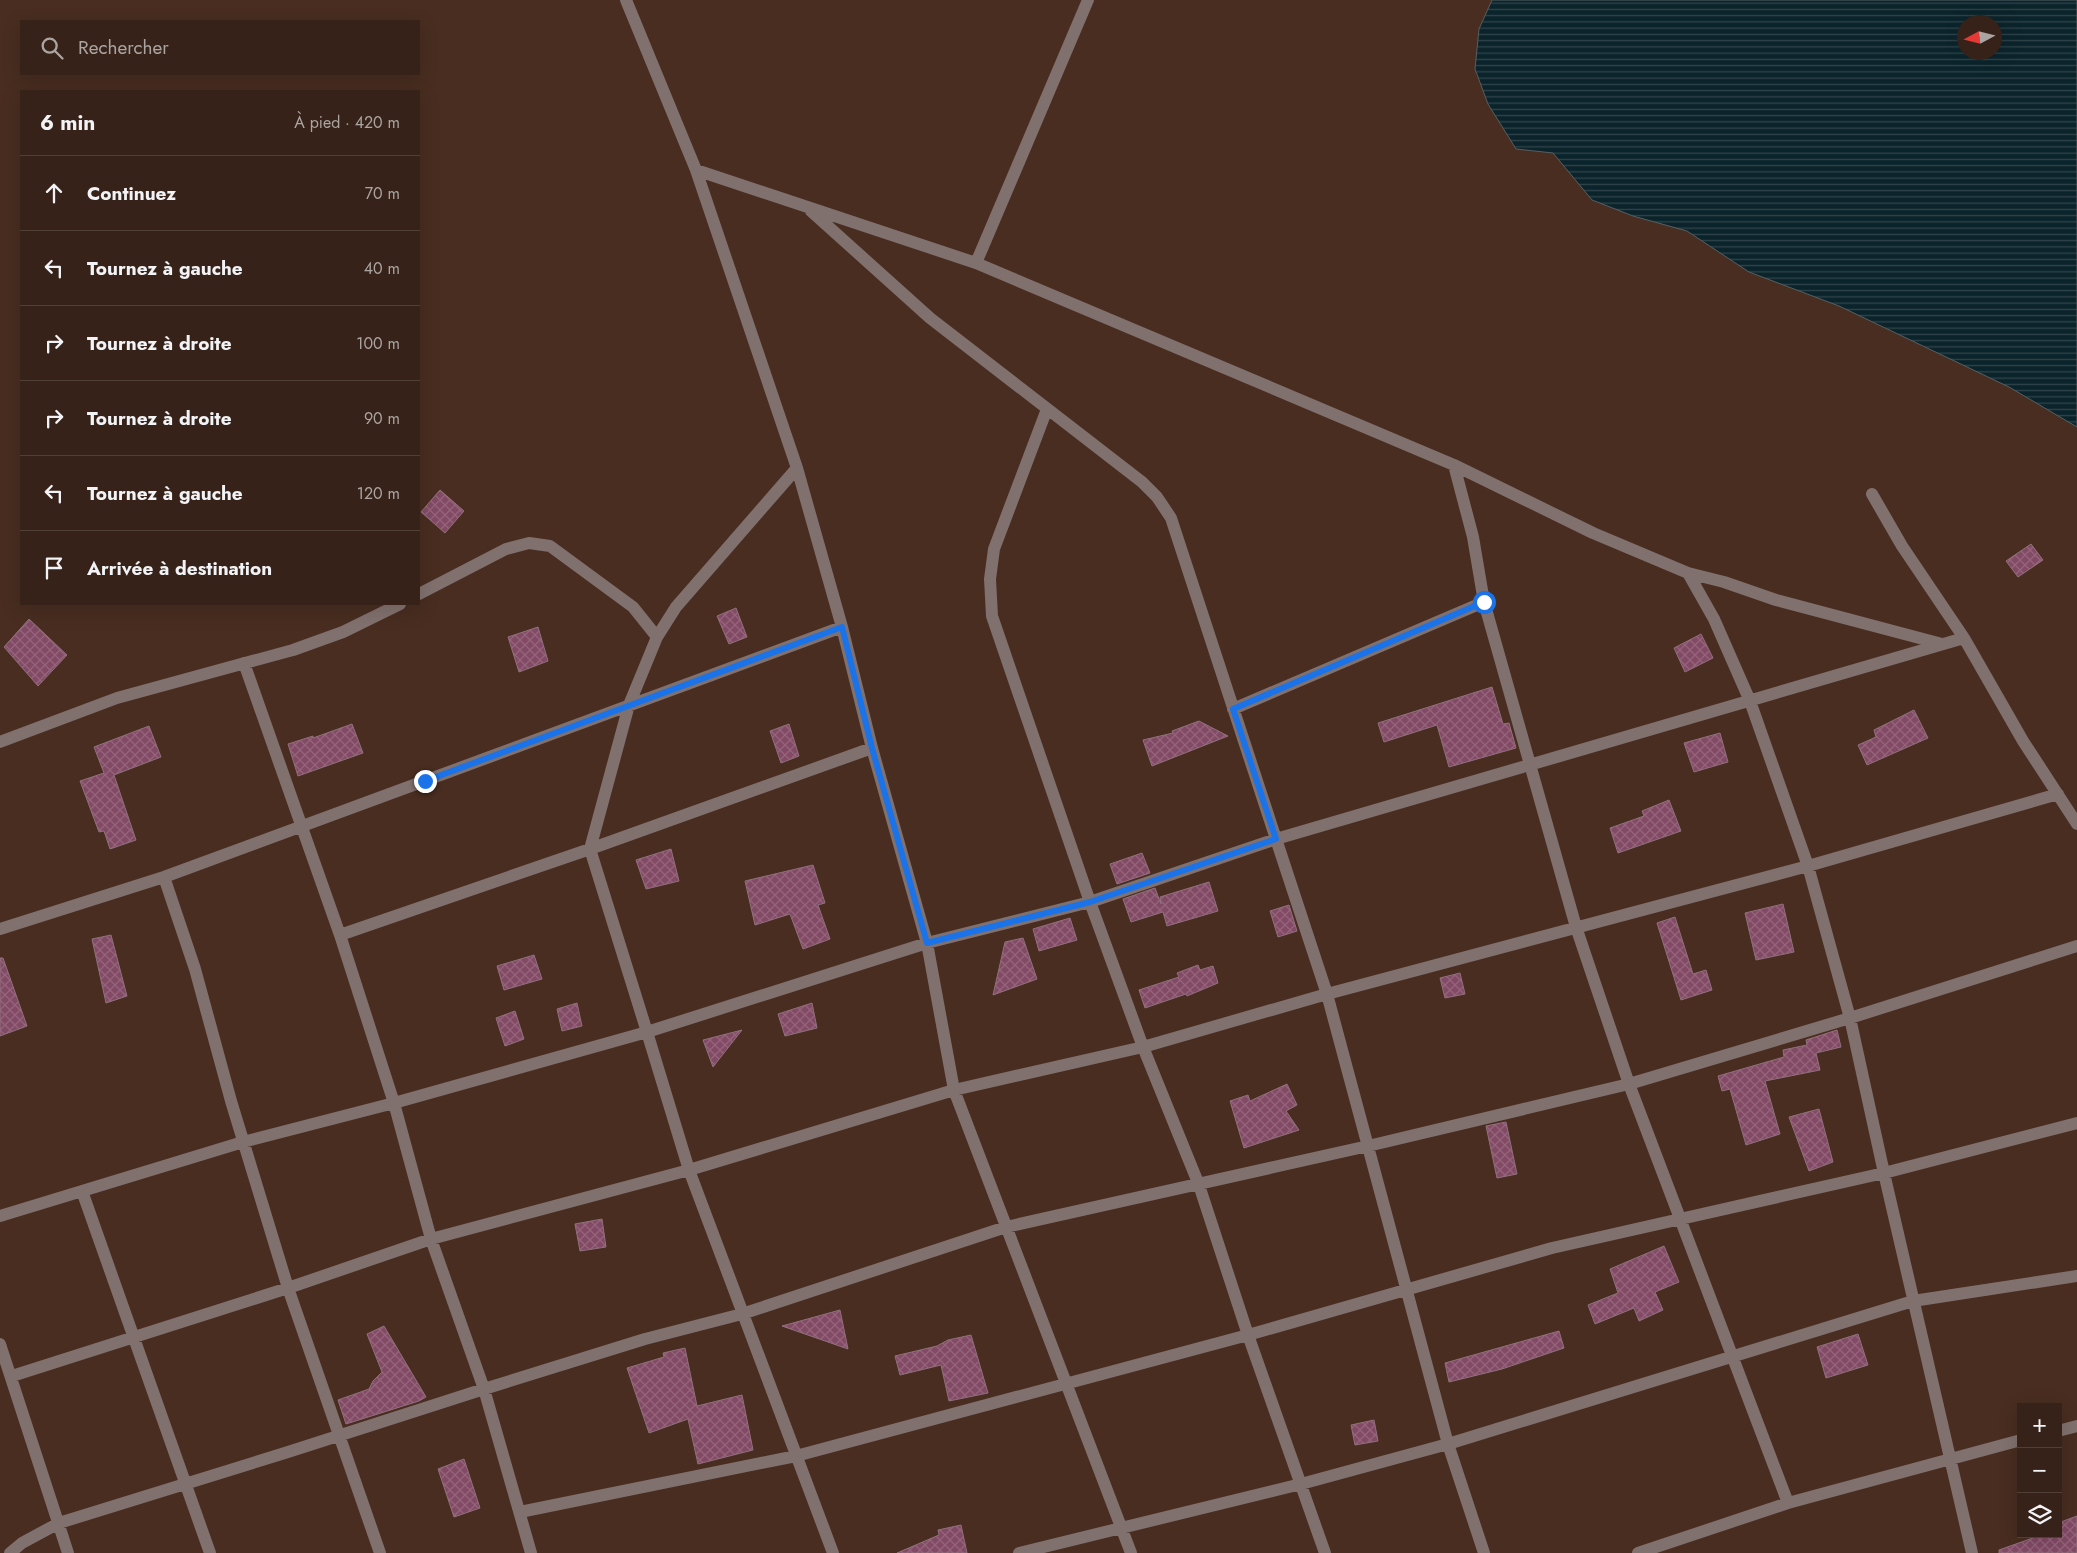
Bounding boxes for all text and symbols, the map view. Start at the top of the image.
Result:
north arrow [1957,15,2002,60]
search box [20,20,420,75]
icon: search [38,34,66,62]
text: Rechercher [78,34,169,61]
text: 6 min [40,108,95,138]
text: À pied · 420 m [294,111,400,134]
icon: ahead [40,179,68,207]
text: Continuez [87,180,176,207]
text: 70 m [365,182,400,205]
icon: left [40,254,68,282]
text: Tournez à gauche [87,255,243,282]
text: 40 m [364,257,400,280]
icon: right [40,329,68,357]
text: Tournez à droite [87,330,232,357]
text: 100 m [356,332,400,355]
icon: right [40,404,68,432]
text: Tournez à droite [87,405,232,432]
text: 90 m [364,407,400,430]
icon: left [40,479,68,507]
text: Tournez à gauche [87,480,243,507]
text: 120 m [357,482,400,505]
icon: arrive [40,554,68,582]
text: Arrivée à destination [87,555,272,582]
route start [1473,591,1496,614]
route end [414,770,437,793]
map controls [2017,1403,2062,1538]
button: + [2017,1403,2062,1448]
button: − [2017,1448,2062,1493]
button: layers [2017,1493,2062,1538]

